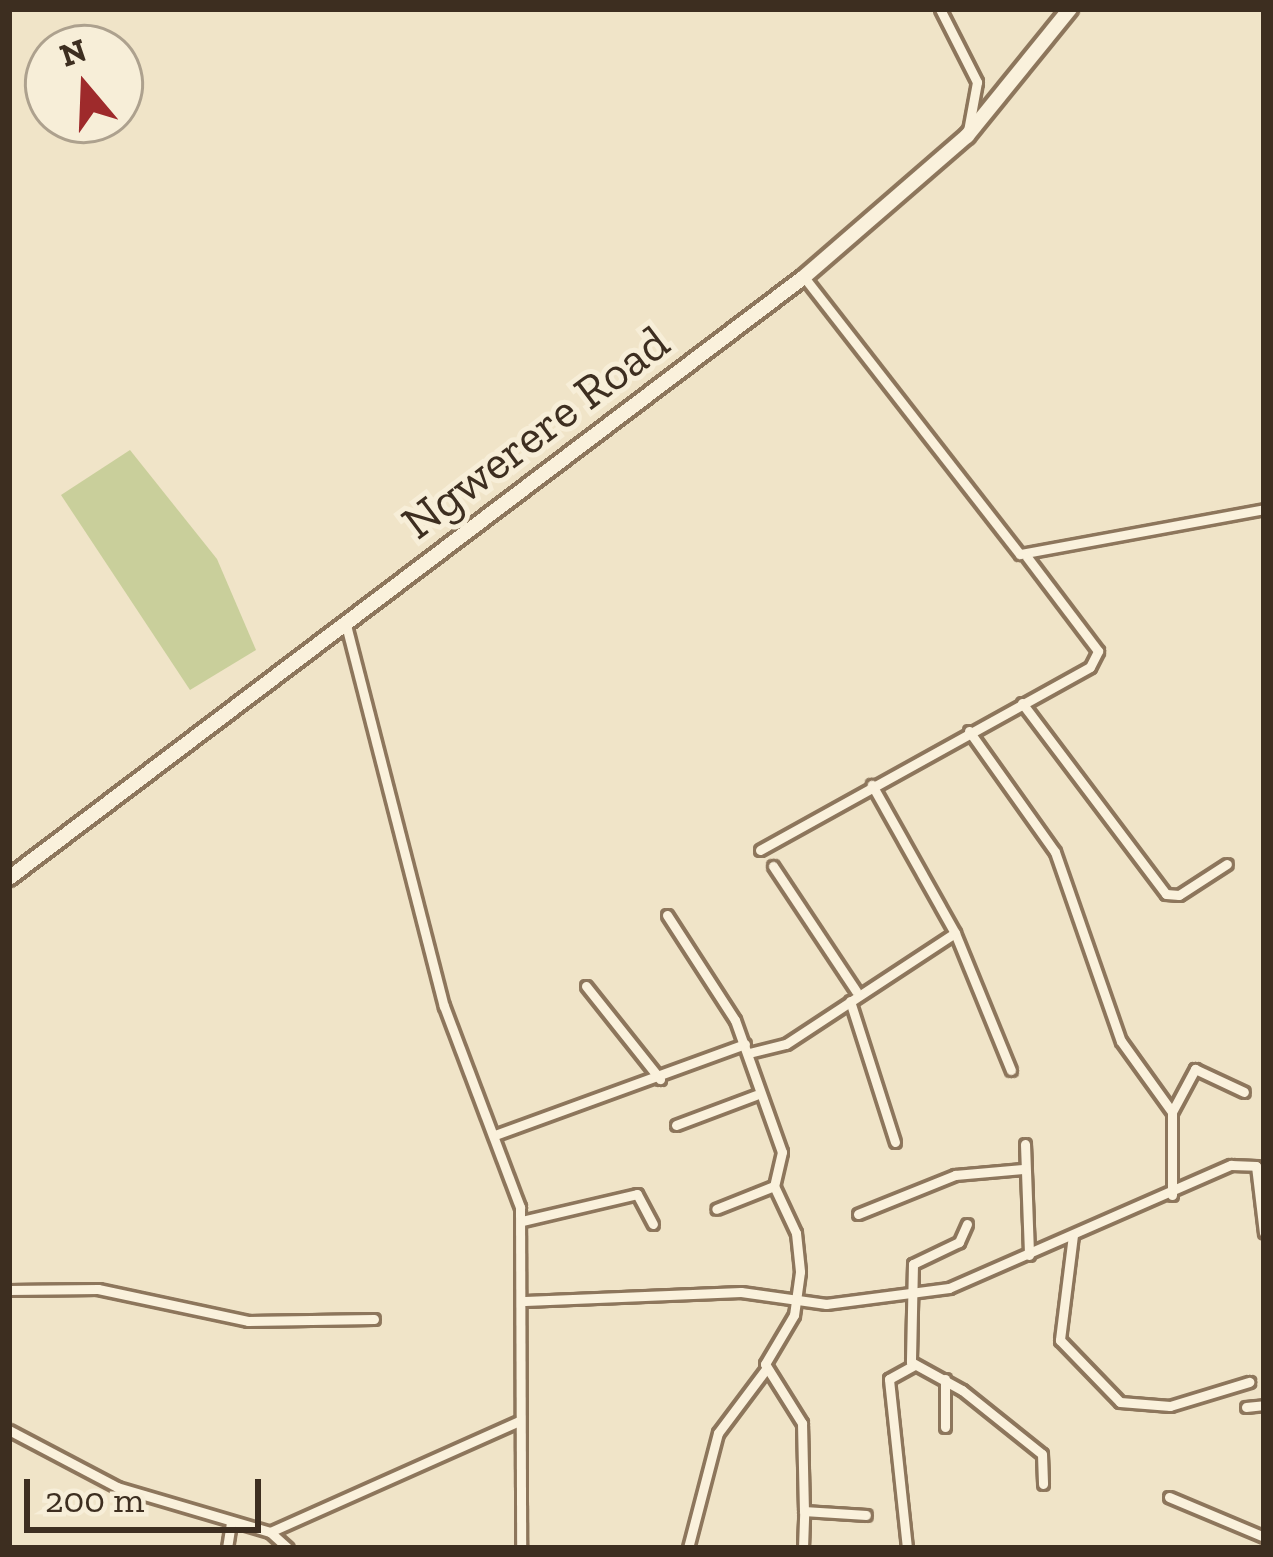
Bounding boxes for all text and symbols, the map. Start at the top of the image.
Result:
north arrow [24,24,144,144]
text: N [55,30,91,75]
street label: Ngwerere Road [390,313,680,551]
scale bar [30,1455,267,1529]
text: 200 m [45,1478,144,1521]

